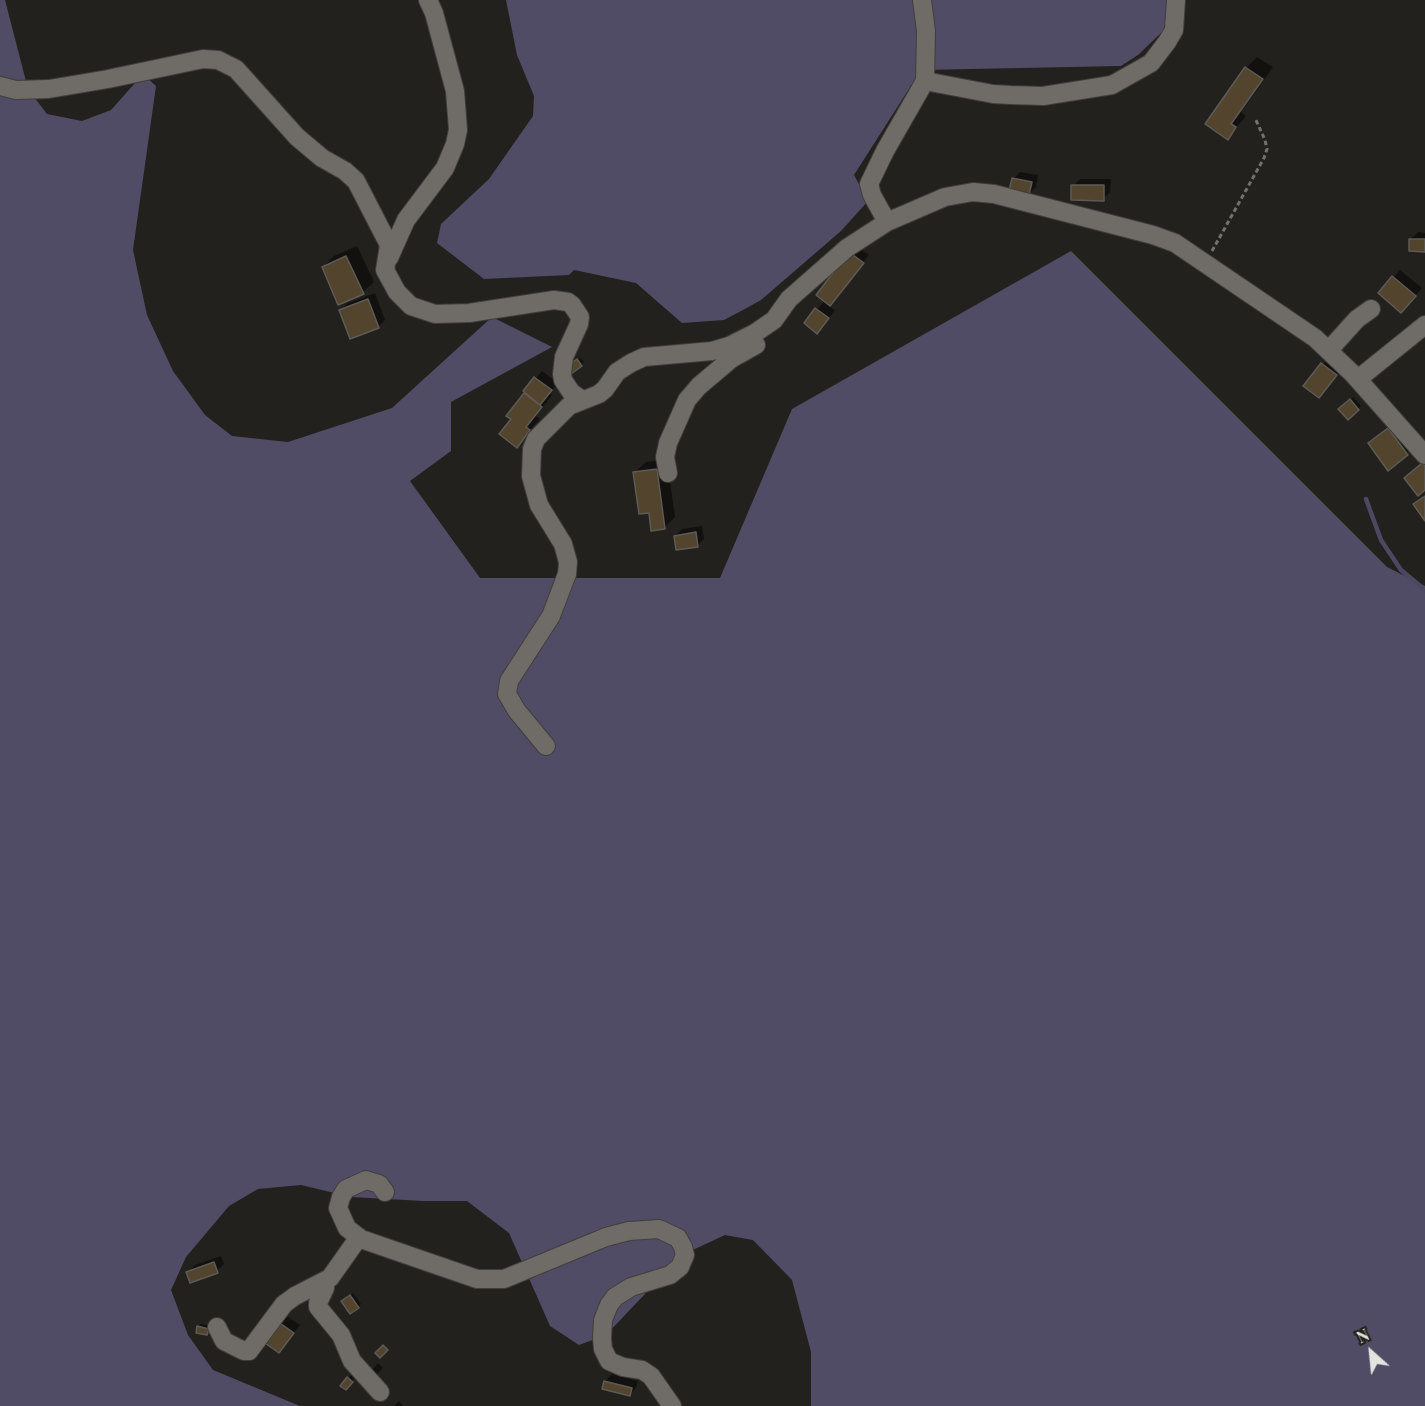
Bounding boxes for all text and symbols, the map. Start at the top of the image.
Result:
north arrow [1341,1322,1401,1382]
text: N [1353,1324,1373,1347]

